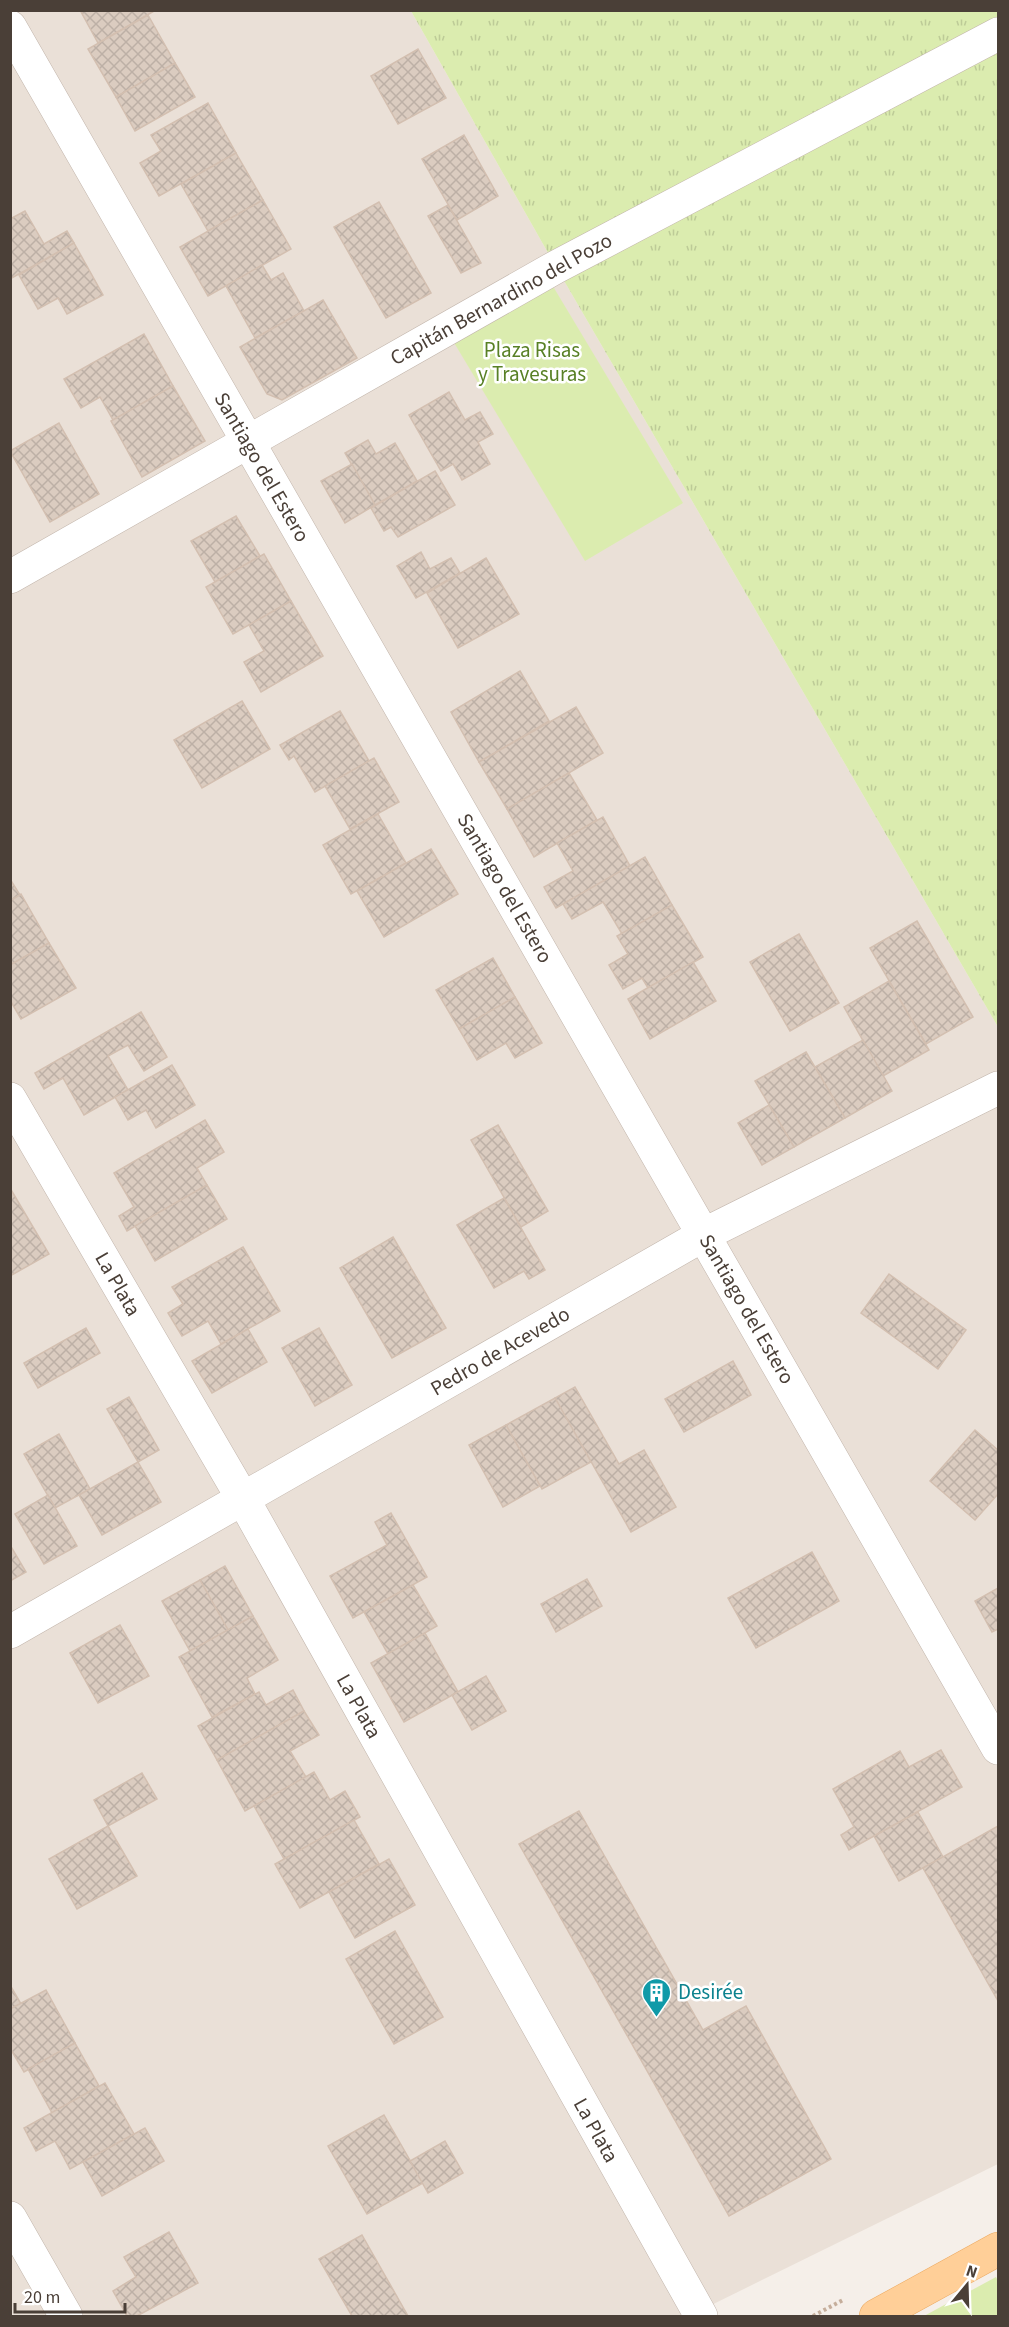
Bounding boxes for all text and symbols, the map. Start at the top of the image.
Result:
street label: Capitán Bernardino del Pozo [384,225,618,373]
park label: Plaza Risas y Travesuras [478,335,586,389]
street label: Santiago del Estero [207,386,317,548]
street label: Santiago del Estero [450,807,560,969]
street label: Santiago del Estero [692,1228,802,1390]
street label: La Plata [88,1246,148,1322]
street label: Pedro de Acevedo [425,1299,575,1403]
street label: La Plata [329,1668,389,1744]
building icon: Desirée [641,1976,673,2018]
place label: Desirée [678,1977,743,2007]
street label: La Plata [566,2092,626,2168]
north arrow [937,2255,997,2315]
text: N [963,2260,980,2284]
scale bar [15,2276,124,2314]
text: 20 m [24,2285,60,2310]

